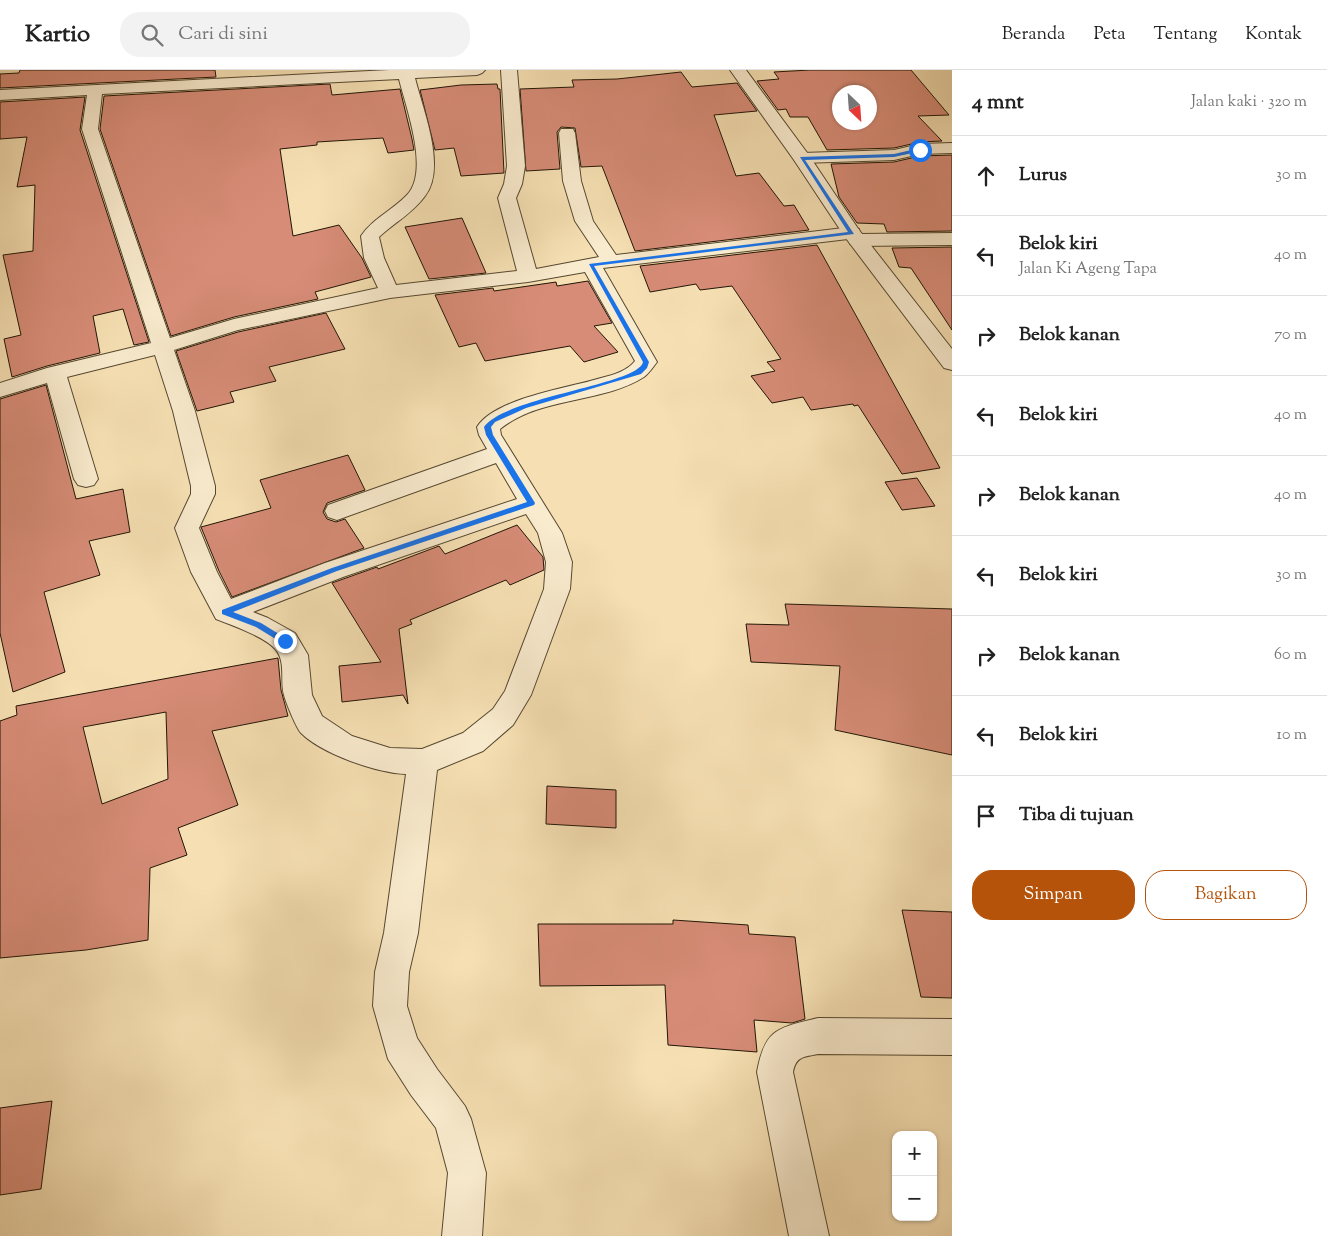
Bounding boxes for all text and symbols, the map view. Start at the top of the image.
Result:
search box [120,12,470,57]
text: Kartio [25,18,90,52]
icon: search [138,21,166,49]
text: Cari di sini [178,21,268,48]
text: Beranda [1002,22,1065,48]
text: Peta [1093,22,1126,48]
text: Tentang [1154,22,1217,48]
text: Kontak [1245,22,1302,48]
north arrow [832,85,877,130]
text: 4 mnt [972,88,1024,118]
text: Jalan kaki · 320 m [1191,91,1307,114]
route start [909,139,932,162]
icon: ahead [972,162,1000,190]
text: Lurus [1019,162,1067,189]
text: 30 m [1276,164,1307,187]
text: Belok kiri [1019,231,1098,258]
icon: left [972,242,1000,270]
text: 40 m [1274,244,1307,267]
text: Jalan Ki Ageng Tapa [1019,258,1157,281]
icon: right [972,322,1000,350]
text: Belok kanan [1019,322,1120,349]
text: 70 m [1274,324,1307,347]
icon: left [972,402,1000,430]
text: Belok kiri [1019,402,1098,429]
text: 40 m [1274,404,1307,427]
icon: right [972,482,1000,510]
text: Belok kanan [1019,482,1120,509]
text: 40 m [1274,484,1307,507]
icon: left [972,562,1000,590]
text: Belok kiri [1019,562,1098,589]
text: 30 m [1276,564,1307,587]
route end [274,630,297,653]
icon: right [972,642,1000,670]
text: Belok kanan [1019,642,1120,669]
text: 60 m [1274,644,1307,667]
icon: left [972,722,1000,750]
text: Belok kiri [1019,722,1098,749]
text: 10 m [1277,724,1307,747]
icon: arrive [972,802,1000,830]
text: Tiba di tujuan [1019,802,1134,829]
button: Simpan [972,870,1135,920]
button: Bagikan [1145,870,1307,920]
map controls [892,1131,937,1221]
button: + [892,1131,937,1176]
button: − [892,1176,937,1221]

